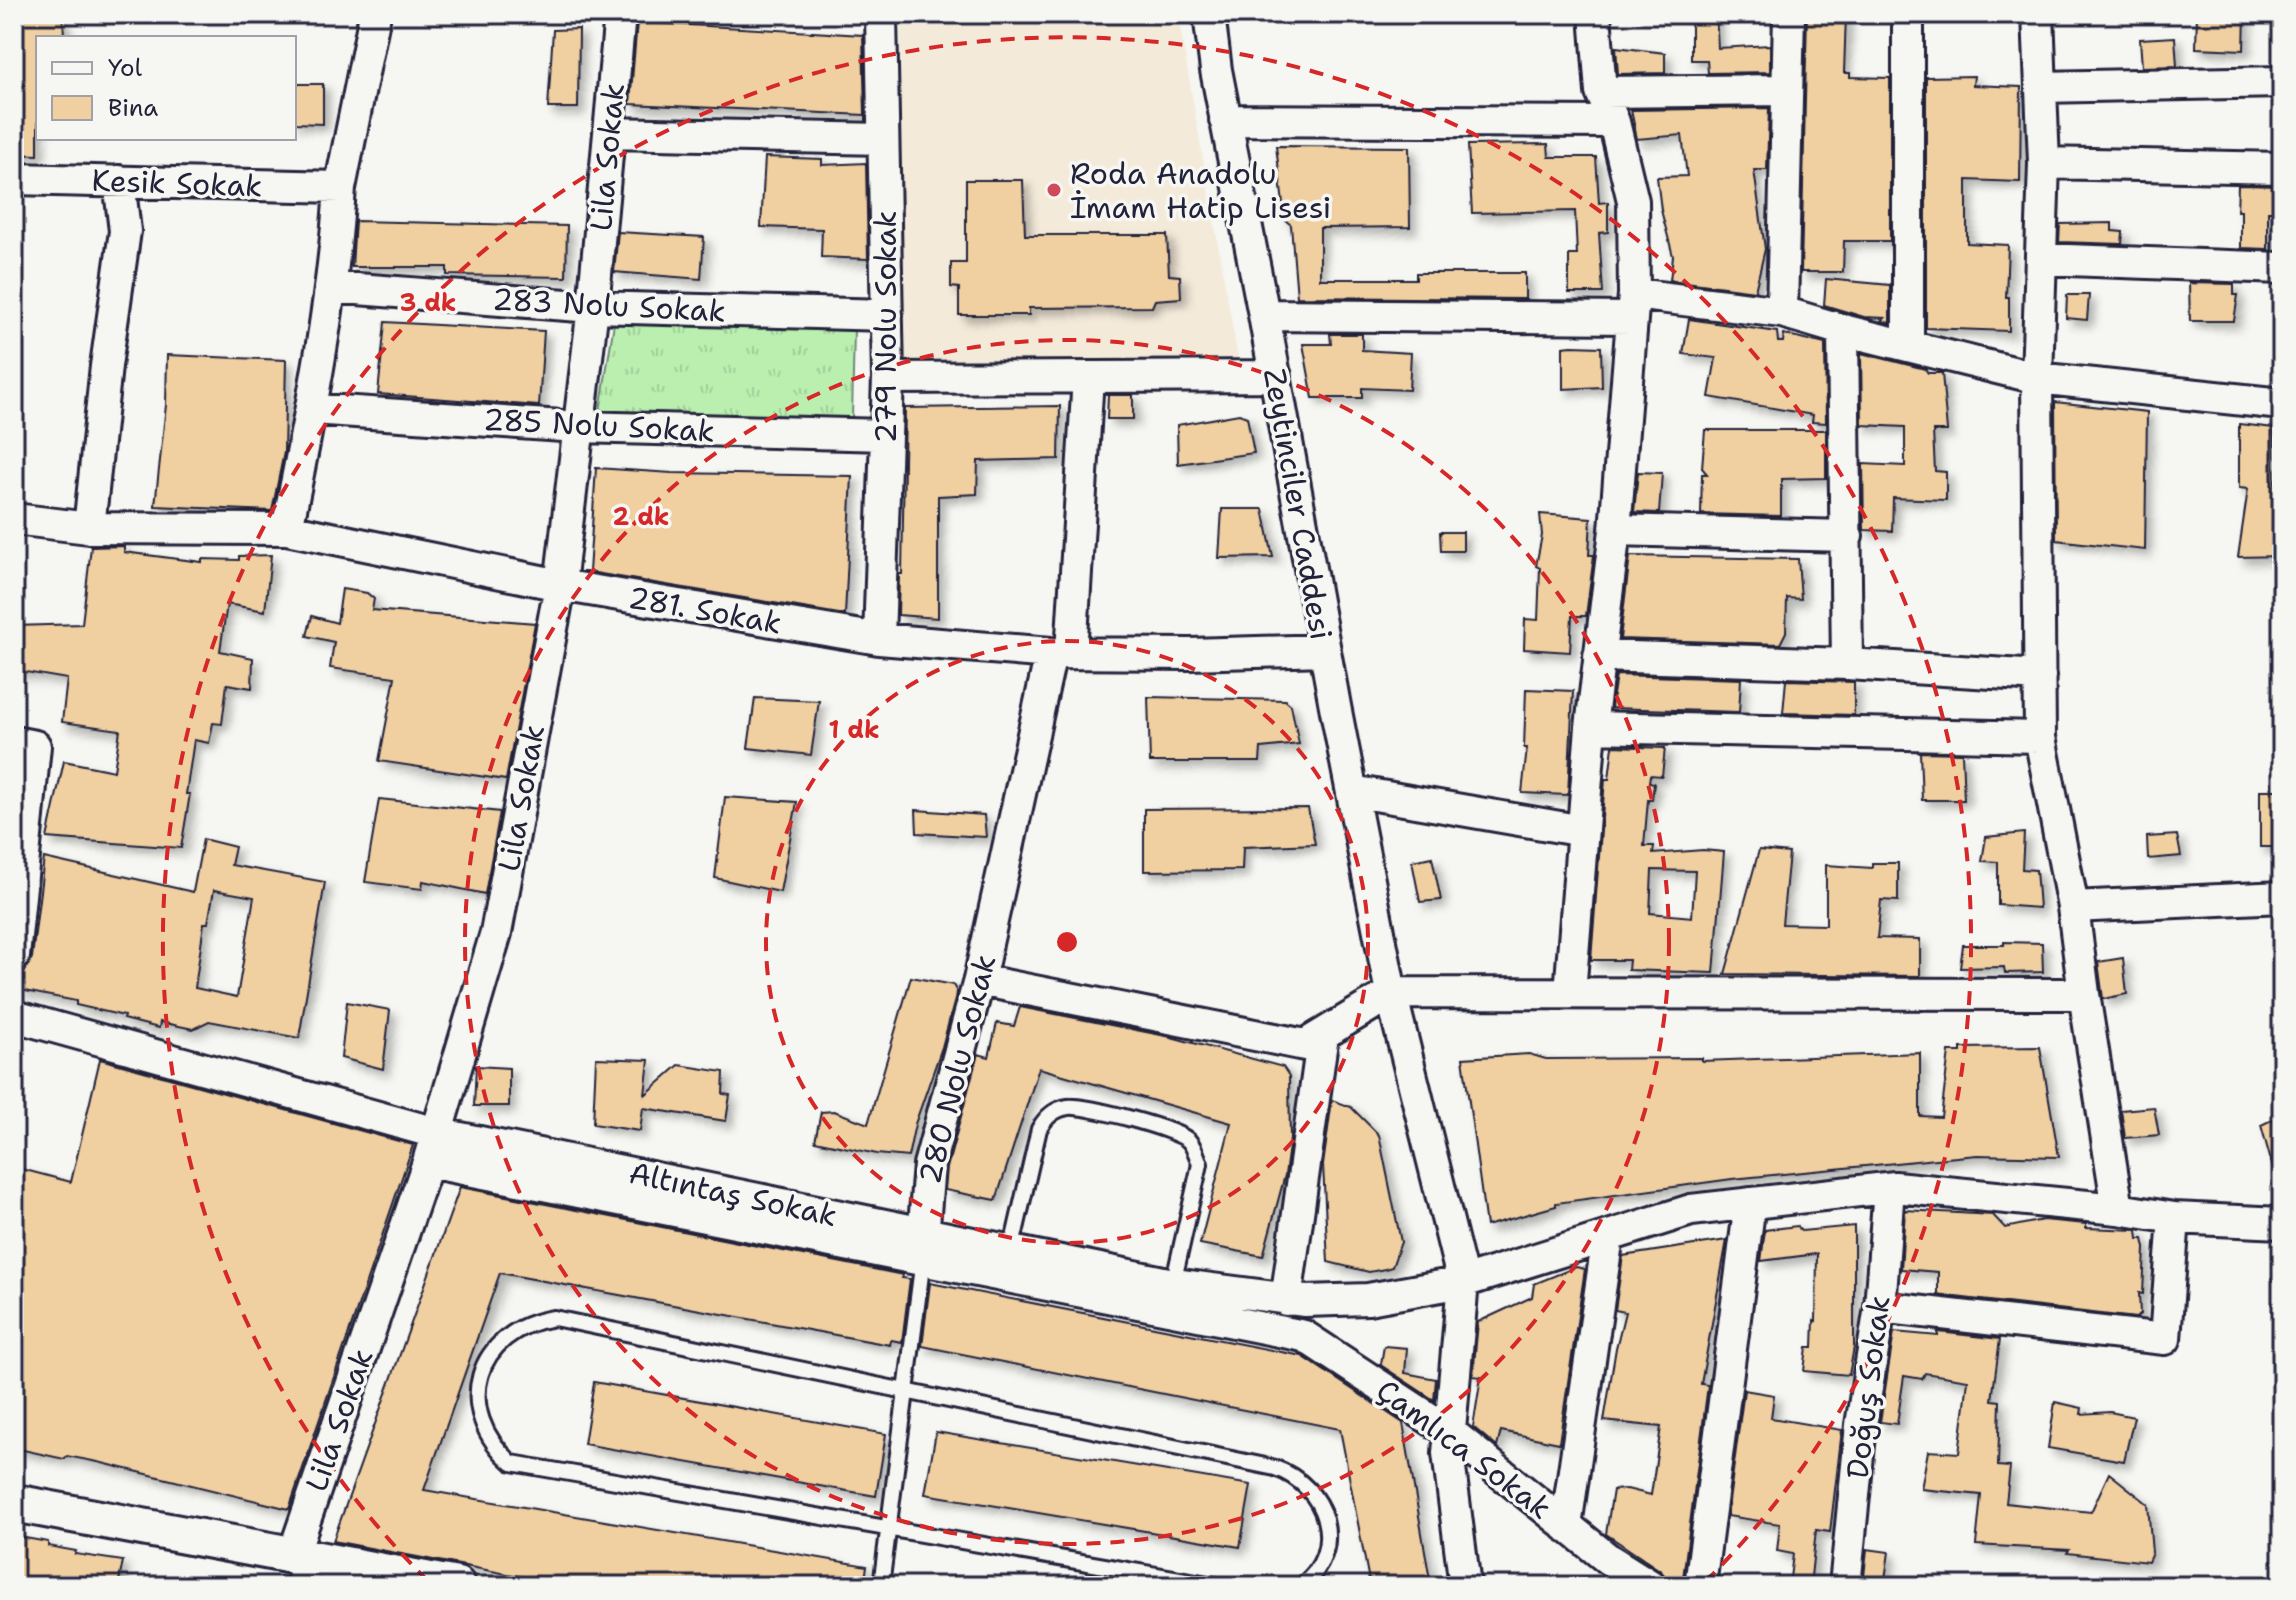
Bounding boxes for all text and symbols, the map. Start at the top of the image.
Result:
legend [36,36,296,140]
text: Yol [108,52,143,84]
street label: Lila Sokak [580,81,634,233]
text: Bina [108,92,158,124]
place label: Roda Anadolu İmam Hatip Lisesi [1070,153,1331,228]
street label: Kesik Sokak [91,160,263,206]
marker: Roda Anadolu İmam Hatip Lisesi [1045,181,1063,199]
street label: 279 Nolu Sokak [865,211,906,443]
street label: 283 Nolu Sokak [491,278,727,332]
text: 3 dk [399,287,457,319]
street label: Zeytinciler Caddesi [1254,365,1342,643]
street label: 285 Nolu Sokak [482,398,716,452]
text: 2 dk [612,501,670,533]
street label: 281. Sokak [625,576,785,644]
text: 1 dk [828,714,880,746]
street label: Lila Sokak [488,721,554,875]
centre of rings [1053,928,1081,956]
street label: 280 Nolu Sokak [909,950,1005,1188]
street label: Altıntaş Sokak [625,1152,841,1236]
street label: Doğuş Sokak [1836,1293,1900,1481]
street label: Lila Sokak [295,1343,383,1497]
street label: Çamlıca Sokak [1368,1370,1560,1528]

